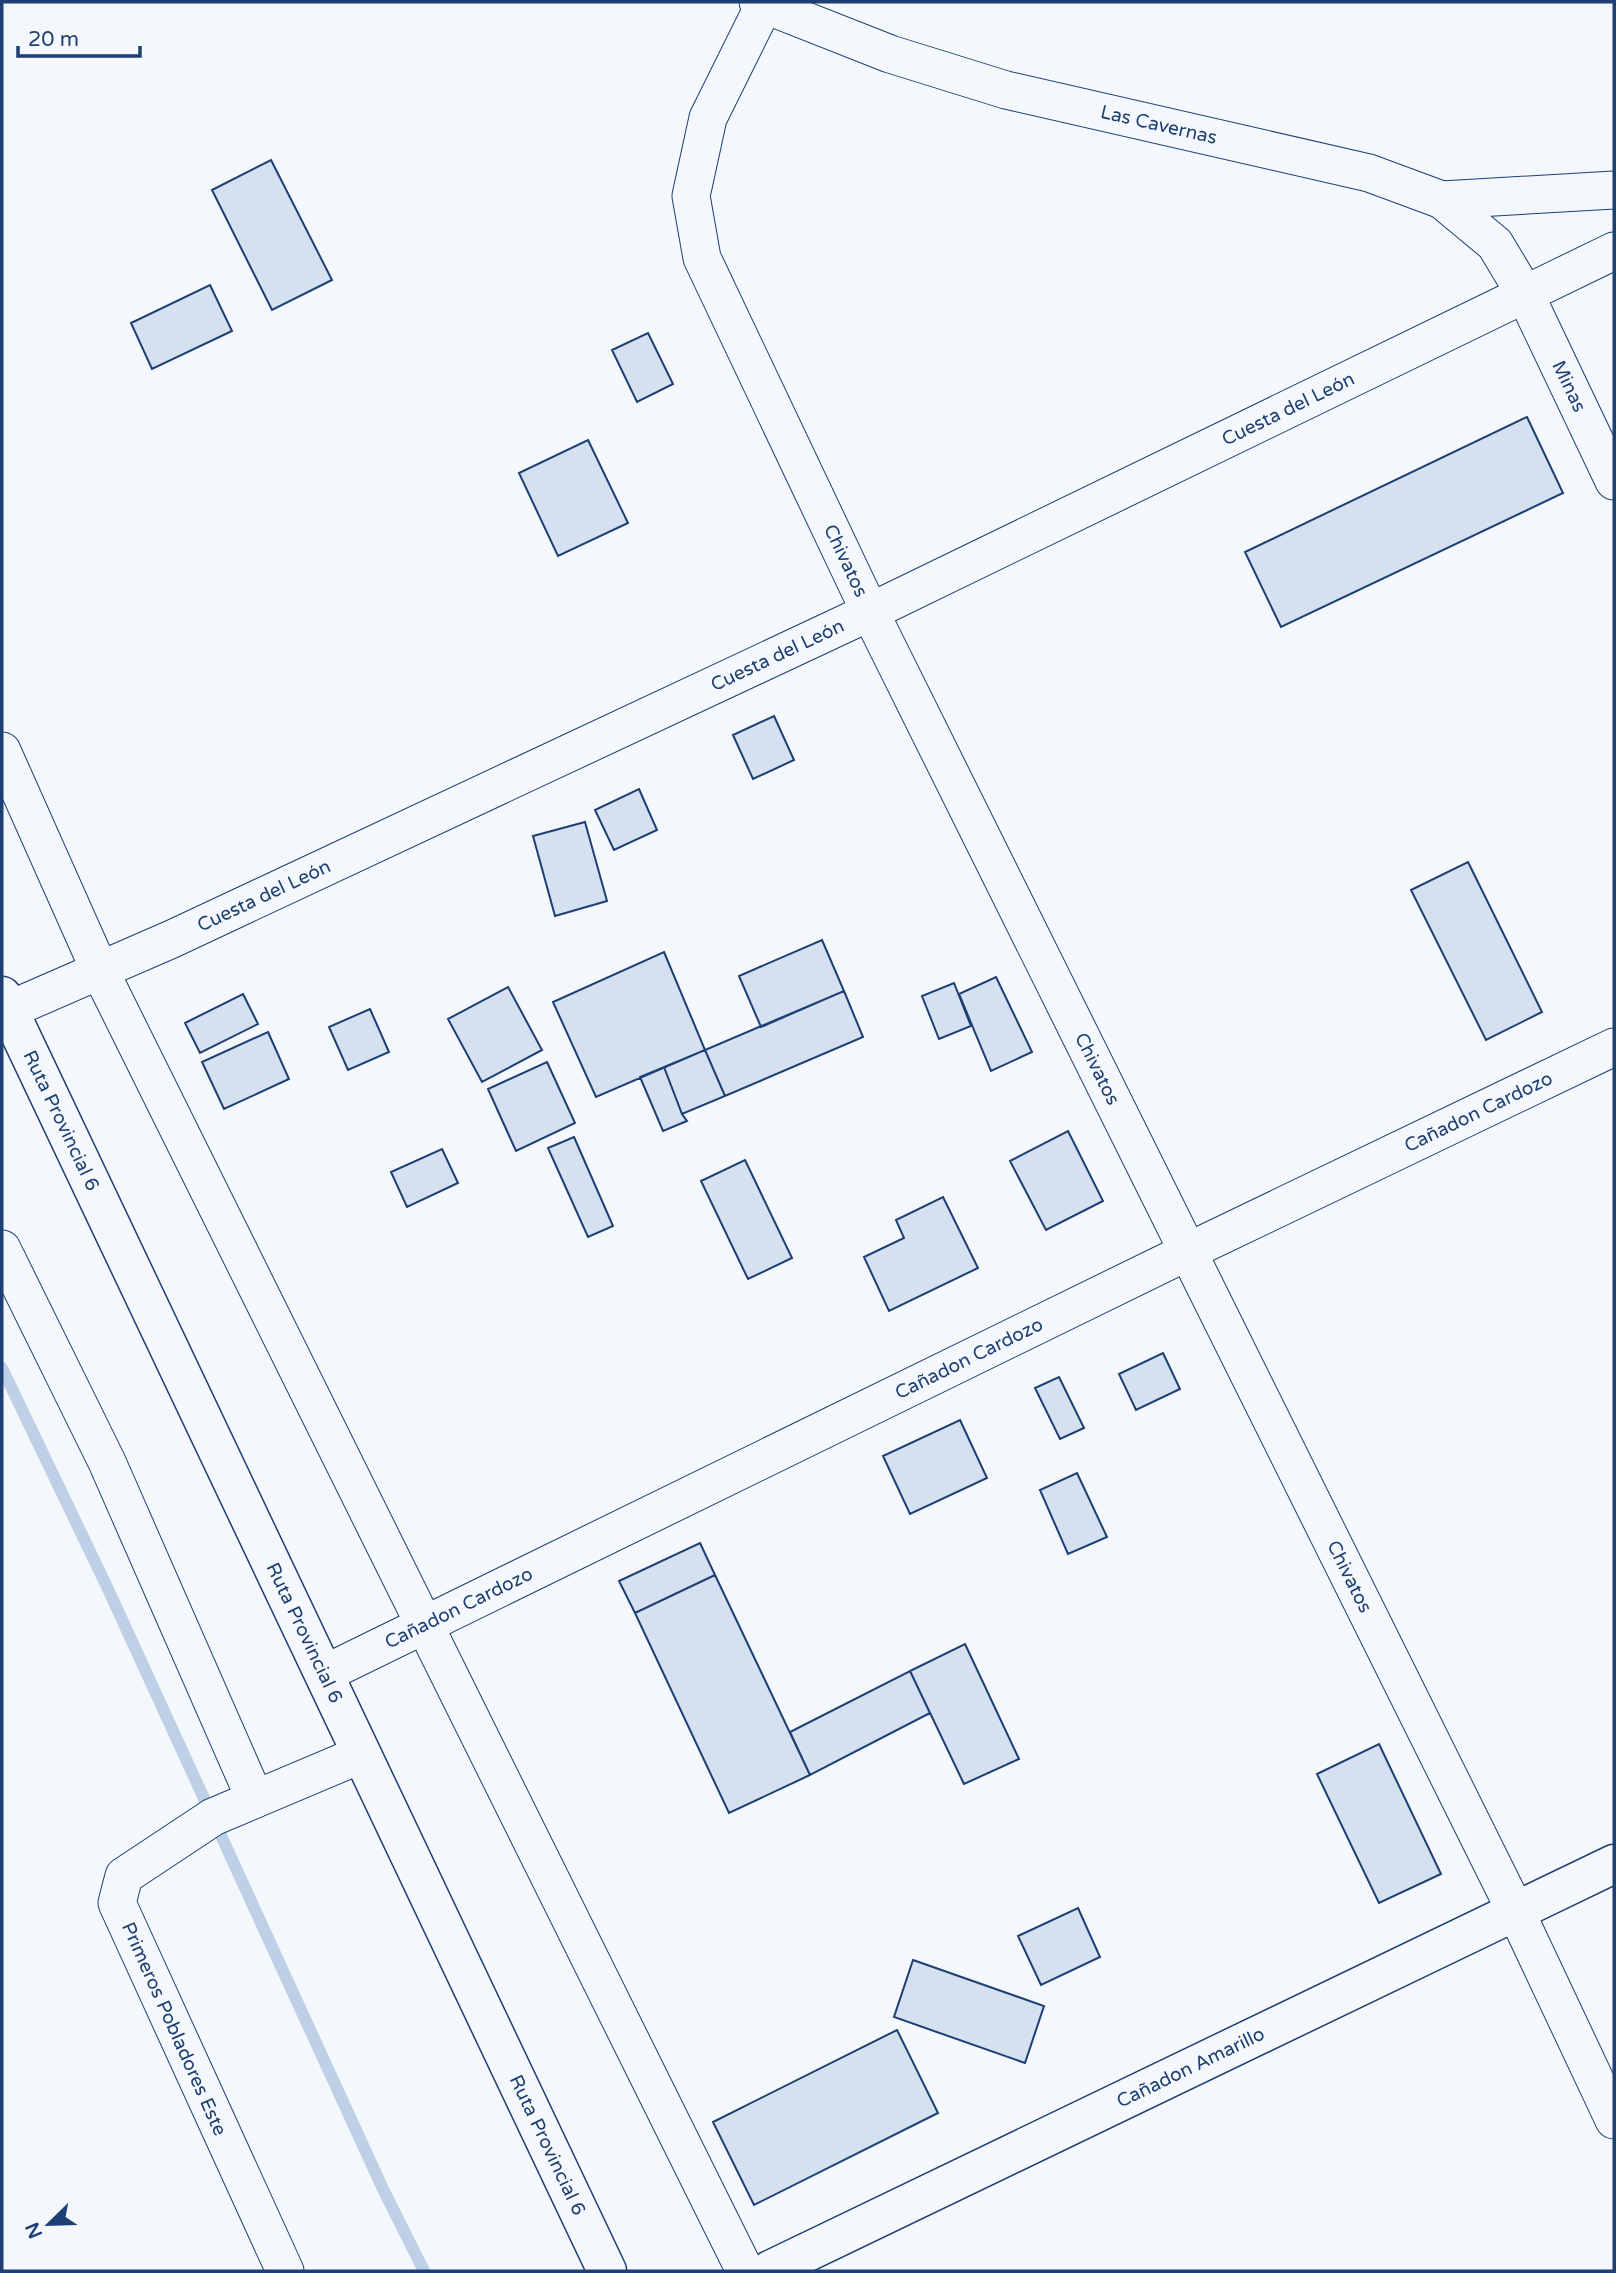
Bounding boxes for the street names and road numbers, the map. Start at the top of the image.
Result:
street label: Las Cavernas [1098,101,1219,149]
street label: Minas [1547,357,1591,416]
street label: Cuesta del León [1218,368,1358,451]
street label: Chivatos [819,521,872,601]
street label: Cuesta del León [707,615,848,696]
street label: Cuesta del León [194,855,334,937]
street label: Chivatos [1070,1029,1124,1109]
street label: Ruta Provincial 6 [19,1047,104,1194]
street label: Cañadon Cardozo [1401,1067,1556,1157]
street label: Cañadon Cardozo [892,1313,1046,1404]
street label: Chivatos [1322,1537,1377,1616]
street label: Ruta Provincial 6 [262,1559,347,1707]
street label: Cañadon Cardozo [381,1563,536,1654]
street label: Primeros Pobladores Este [117,1919,231,2139]
street label: Cañadon Amarillo [1113,2023,1268,2113]
street label: Ruta Provincial 6 [505,2072,590,2219]

